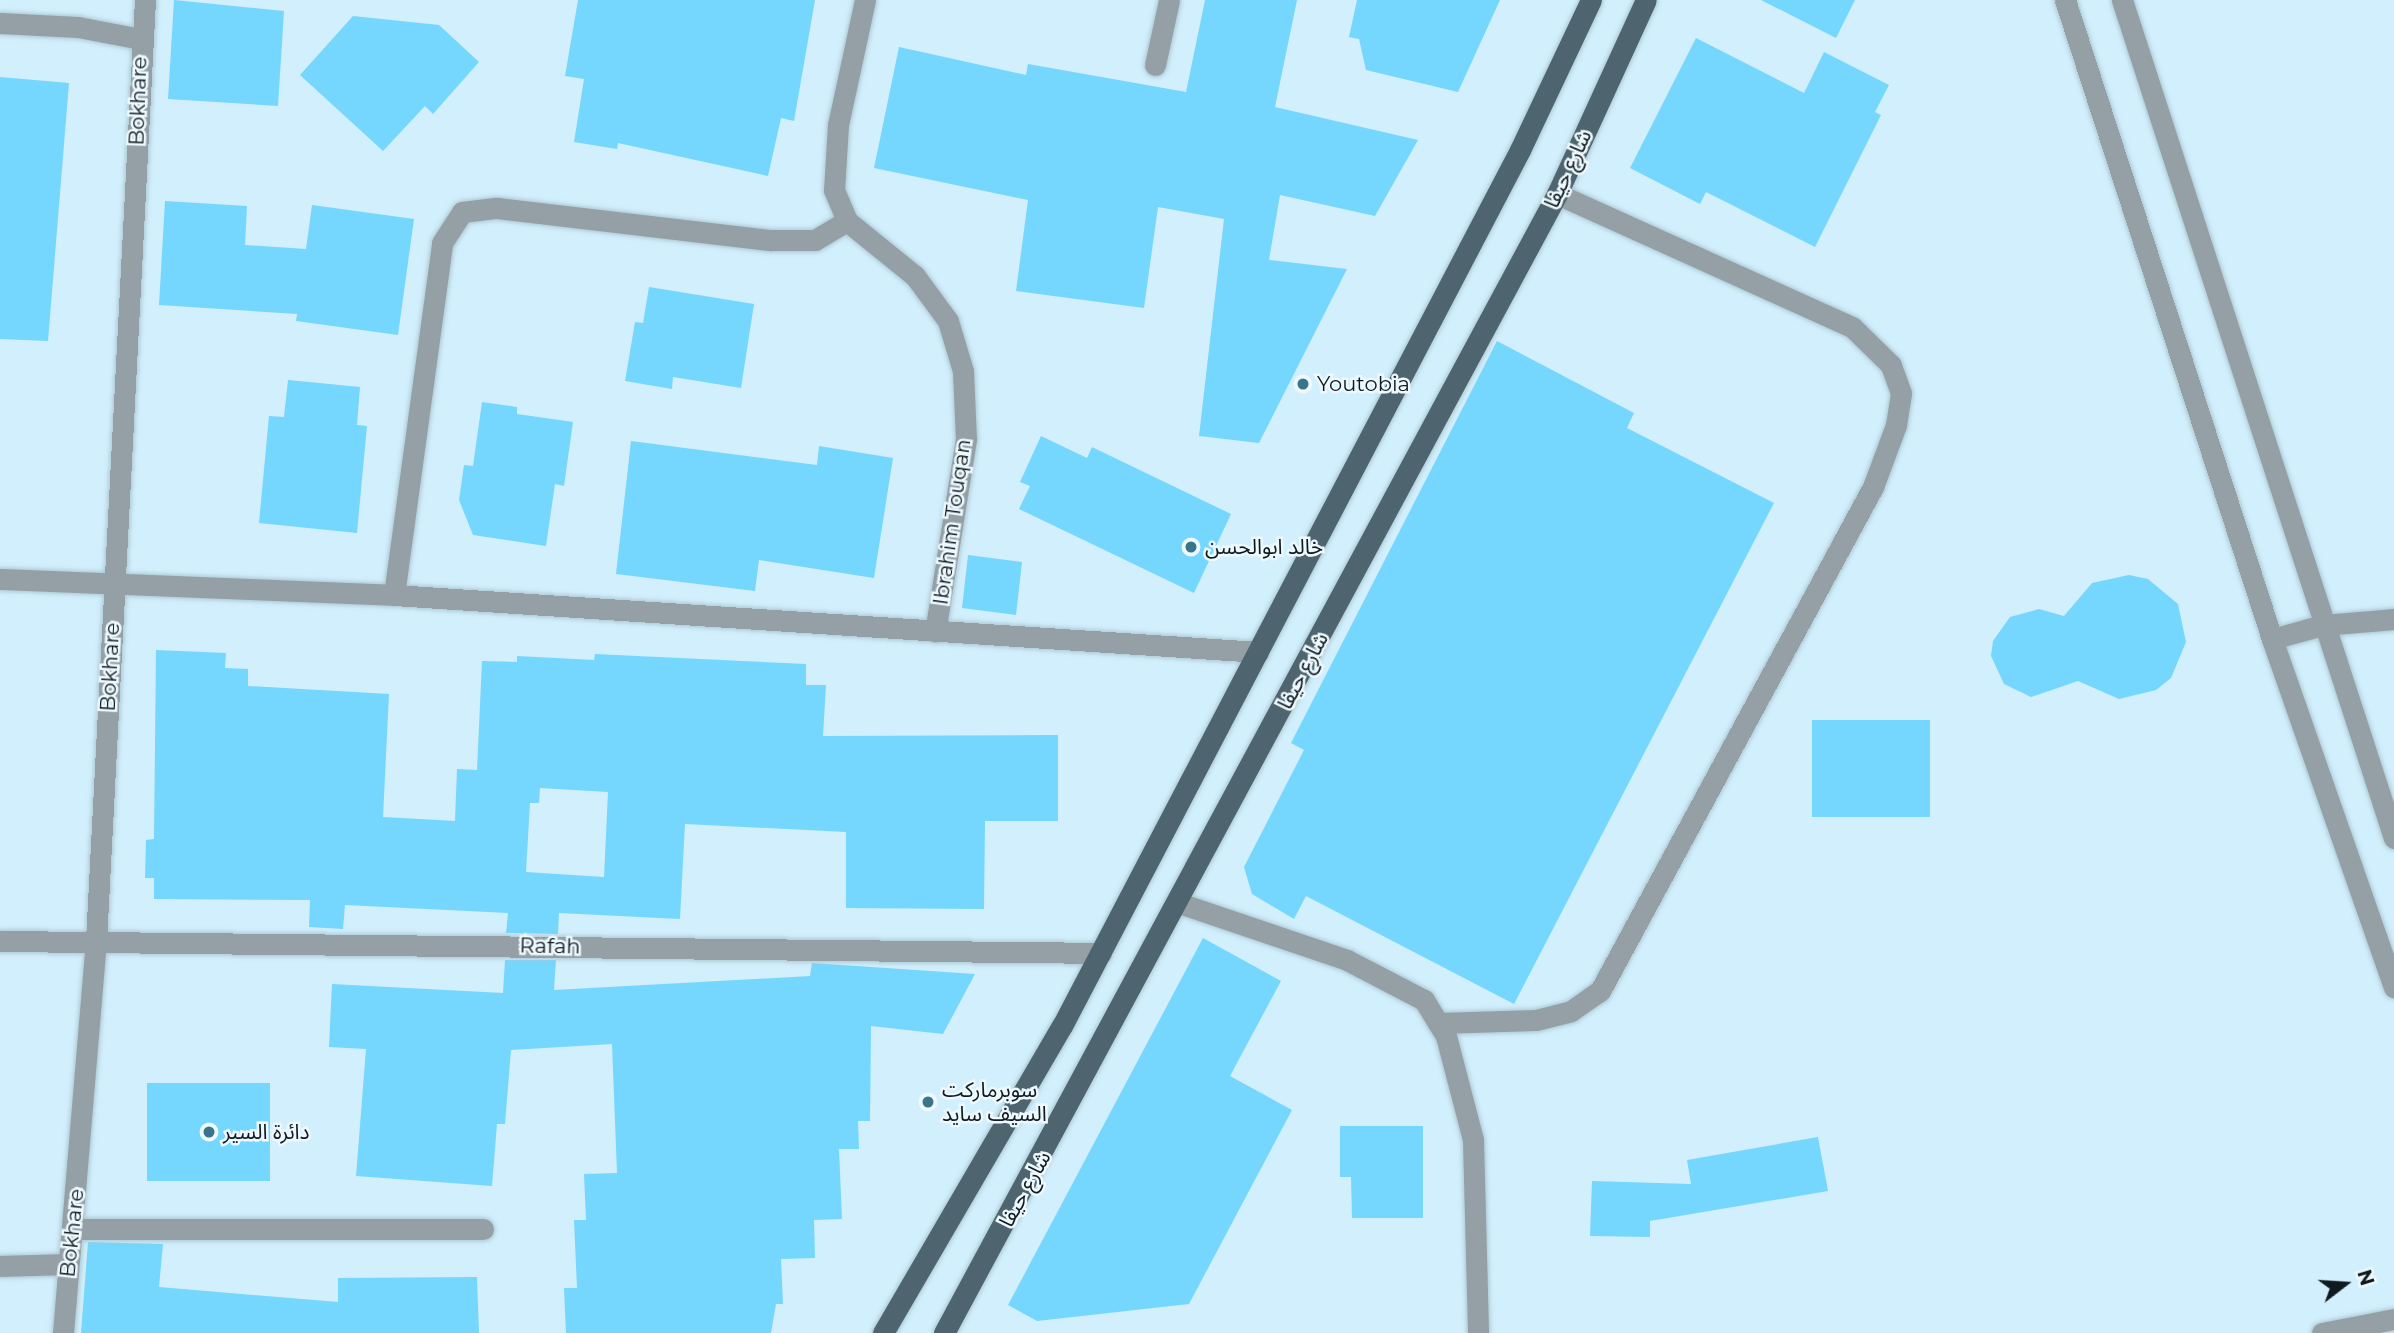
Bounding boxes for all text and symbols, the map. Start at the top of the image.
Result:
street label: Bokhare [124,56,152,146]
street label: شارع حيفا [1539,126,1597,212]
place label: Youtobia [1317,371,1410,397]
marker: Youtobia [1295,376,1311,392]
street label: Ibrahim Touqan [928,437,976,607]
place label: خالد ابوالحسن [1205,534,1323,560]
marker: خالد ابوالحسن [1183,539,1199,555]
street label: Bokhare [95,622,125,712]
street label: شارع حيفا [1272,628,1334,714]
street label: Rafah [519,933,581,959]
place label: سوبرماركت السيف سايد [942,1077,1047,1127]
marker: سوبرماركت السيف سايد [920,1094,936,1110]
place label: دائرة السير [223,1119,310,1145]
marker: دائرة السير [201,1124,217,1140]
street label: شارع حيفا [994,1147,1056,1231]
street label: Bokhare [55,1187,89,1279]
north arrow [2310,1249,2380,1319]
text: N [2352,1267,2379,1288]

